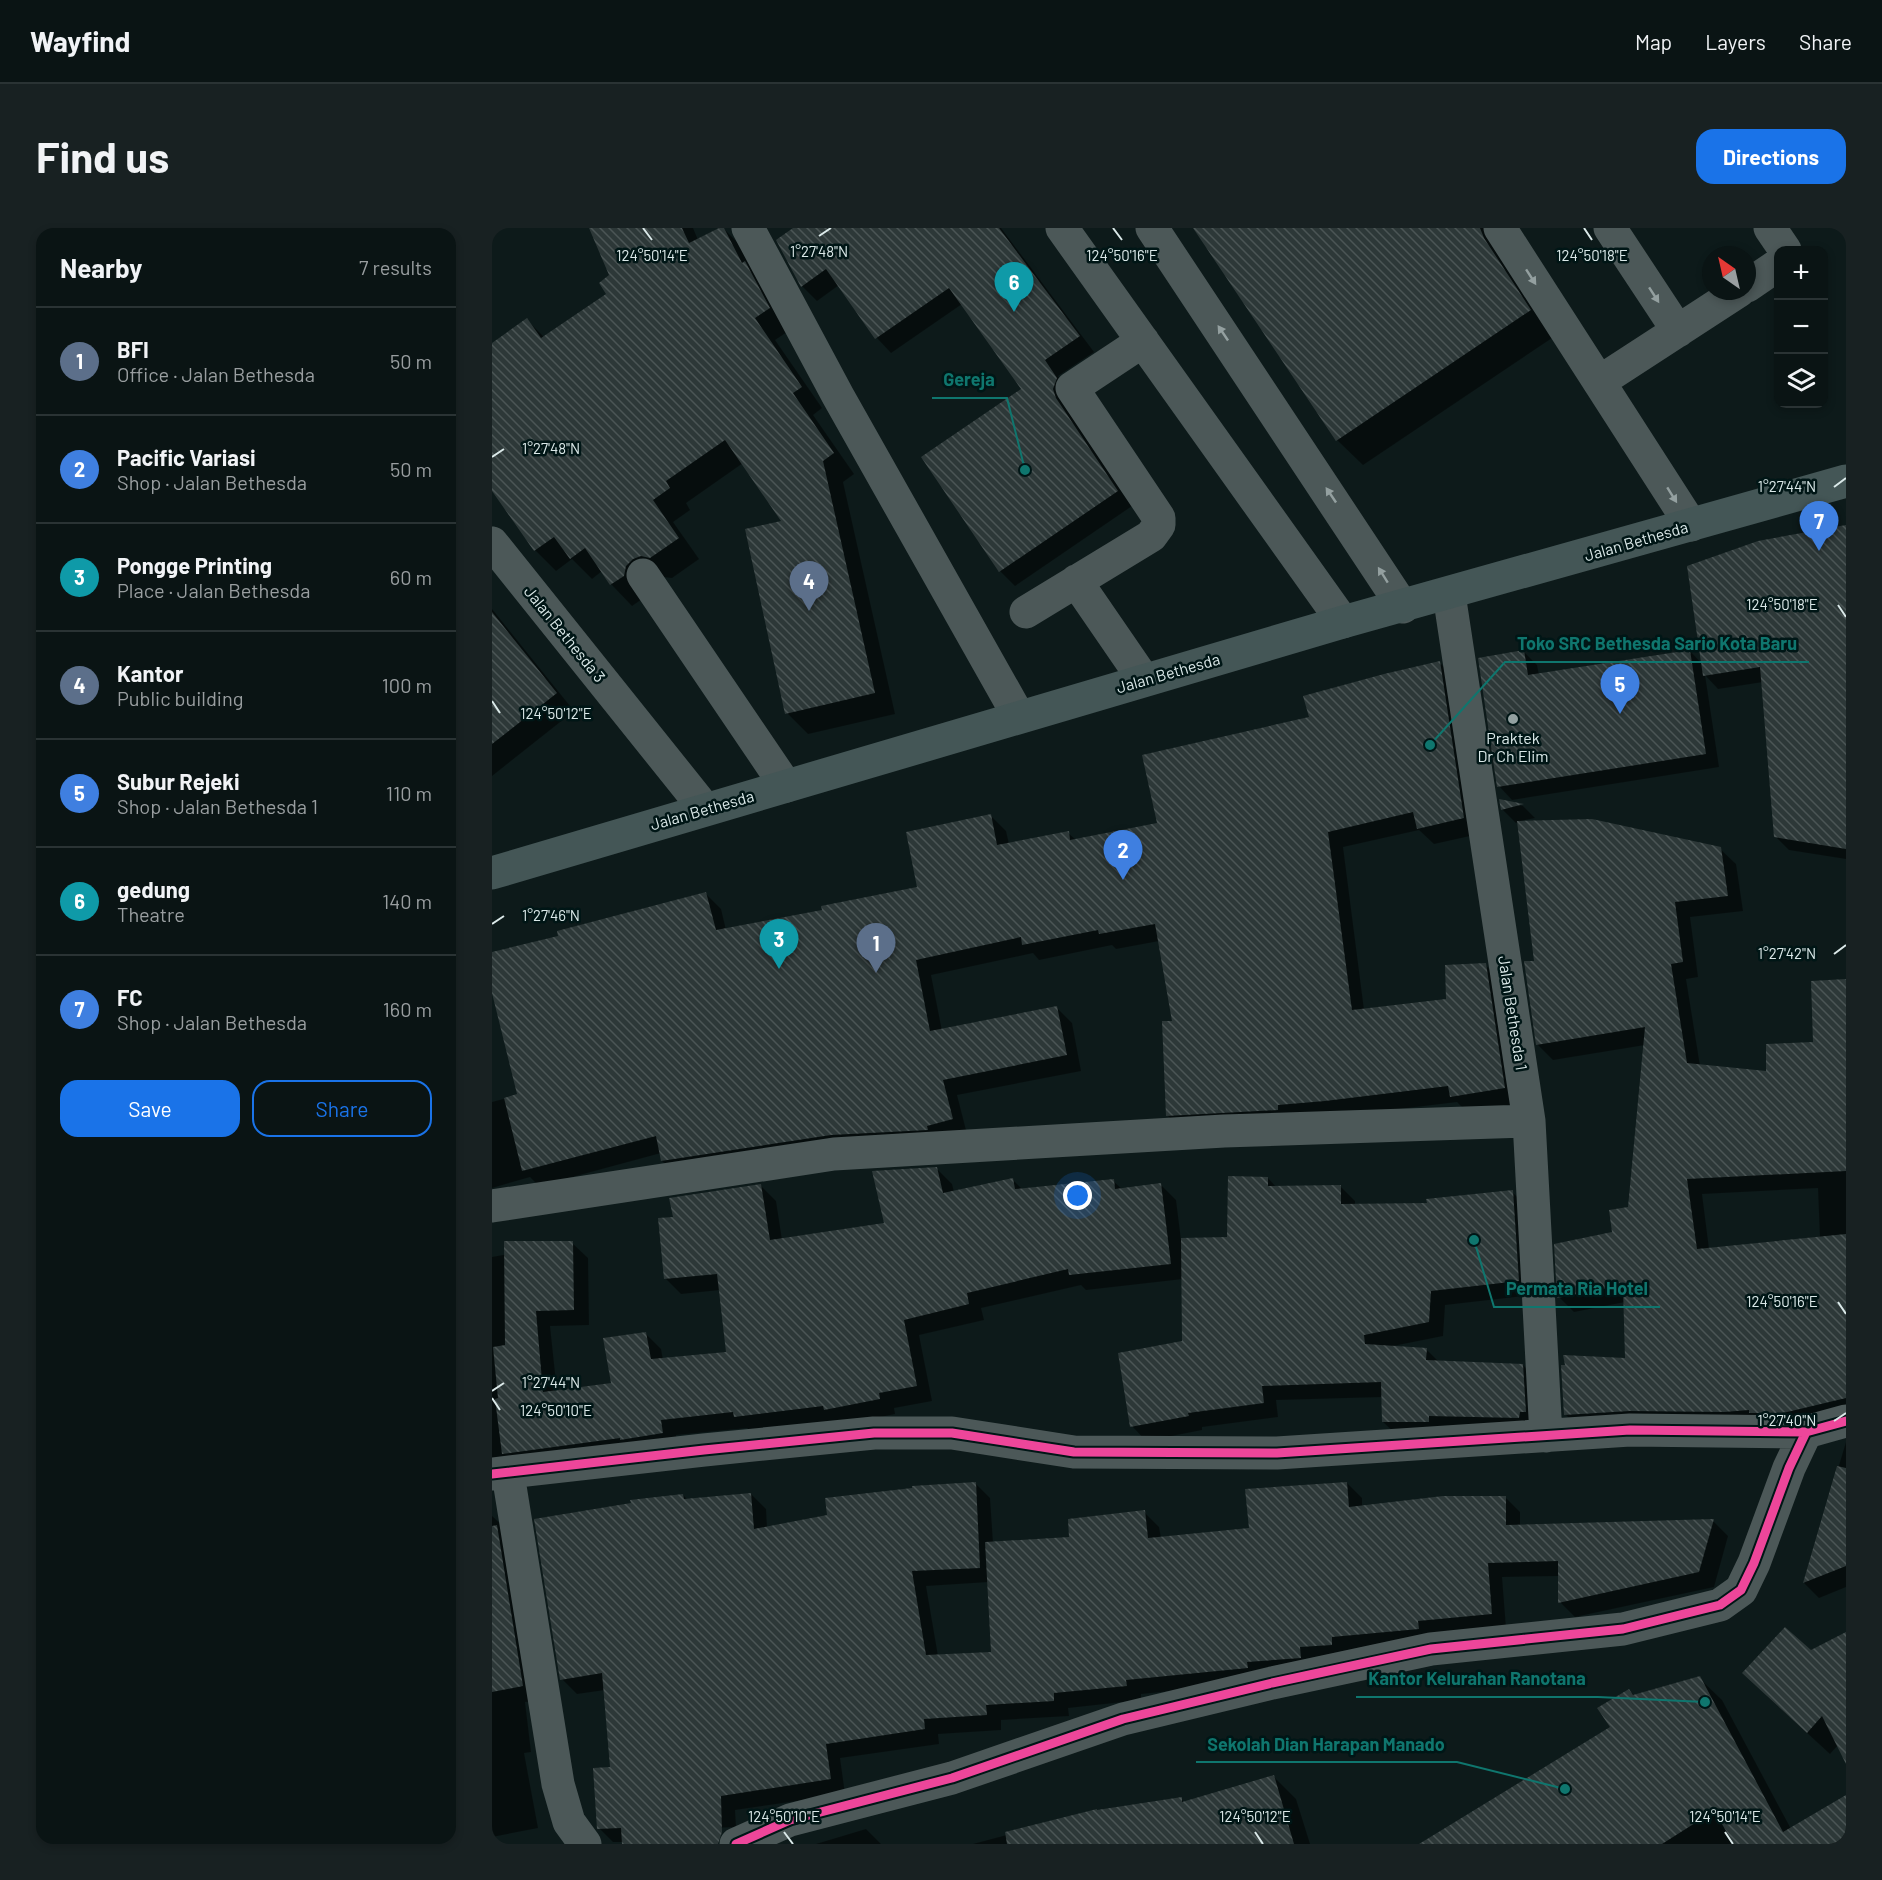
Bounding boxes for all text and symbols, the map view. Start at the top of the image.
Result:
text: Wayfind [30,24,130,58]
text: Map [1635,29,1672,54]
text: Layers [1705,29,1766,54]
text: Share [1799,29,1852,54]
button: Directions [1696,129,1846,184]
text: Find us [36,131,169,181]
text: 1°27'48"N [790,242,848,260]
text: 124°50'14"E [616,246,688,264]
text: 124°50'16"E [1086,246,1158,264]
text: 124°50'18"E [1556,246,1628,264]
north arrow [1702,246,1756,300]
map controls [1774,246,1828,408]
button: + [1774,246,1828,300]
text: Nearby [60,252,142,283]
text: 7 results [359,255,432,279]
pin: 6 [994,262,1034,312]
one-way arrow [1526,269,1537,285]
one-way arrow [1648,286,1660,302]
button: − [1774,300,1828,354]
one-way arrow [1217,325,1228,341]
text: BFI [117,336,149,362]
text: 1 [76,349,83,373]
text: 50 m [390,349,432,373]
button: layers [1774,354,1828,408]
text: Office · Jalan Bethesda [117,362,315,386]
callout: Gereja [932,362,1007,398]
text: Gereja [943,368,995,390]
text: 1°27'48"N [522,439,580,457]
text: Pacific Variasi [117,444,256,470]
text: 2 [74,457,85,481]
text: 50 m [390,457,432,481]
text: Shop · Jalan Bethesda [117,470,307,494]
text: 1°27'44"N [1758,477,1816,495]
one-way arrow [1666,487,1677,503]
one-way arrow [1325,488,1337,504]
pin: 7 [1800,502,1838,551]
street label: Jalan Bethesda [1582,517,1690,564]
text: Pongge Printing [117,552,272,578]
pin: 4 [790,562,828,611]
text: 3 [74,565,85,589]
text: 60 m [390,565,432,589]
one-way arrow [1378,567,1389,583]
text: Place · Jalan Bethesda [117,578,310,602]
street label: Jalan Bethesda 3 [521,582,610,686]
text: 124°50'18"E [1746,595,1818,613]
callout: Toko SRC Bethesda Sario Kota Baru [1505,626,1809,662]
text: Toko SRC Bethesda Sario Kota Baru [1517,632,1797,654]
street label: Jalan Bethesda [1114,649,1222,696]
text: Kantor [117,660,183,686]
pin: 5 [1600,664,1640,714]
text: 4 [73,673,86,697]
text: 100 m [382,673,432,697]
text: Public building [117,686,243,710]
text: 124°50'12"E [520,704,592,722]
marker: Praktek Dr Ch Elim [1506,712,1520,726]
place label: Praktek Dr Ch Elim [1477,728,1549,765]
text: Subur Rejeki [117,768,240,794]
text: 5 [74,781,85,805]
text: 110 m [386,781,432,805]
street label: Jalan Bethesda [648,786,756,833]
text: Shop · Jalan Bethesda 1 [117,794,318,818]
pin: 2 [1104,830,1142,880]
text: gedung [117,876,190,902]
text: 6 [74,889,85,913]
text: 140 m [382,889,432,913]
text: Theatre [117,902,185,926]
text: 1°27'46"N [522,906,580,924]
pin: 3 [760,920,798,969]
pin: 1 [856,924,896,973]
text: 1°27'42"N [1758,944,1816,962]
street label: Jalan Bethesda 1 [1495,954,1532,1072]
text: FC [117,984,143,1010]
text: 7 [75,997,84,1021]
text: 160 m [383,997,432,1021]
text: Shop · Jalan Bethesda [117,1010,307,1034]
button: Save [60,1080,240,1137]
button: Share [252,1080,432,1137]
your location [1063,1181,1092,1210]
callout: Permata Ria Hotel [1494,1271,1660,1307]
text: Permata Ria Hotel [1506,1277,1648,1299]
text: 124°50'16"E [1746,1292,1818,1310]
text: 1°27'44"N [522,1373,580,1391]
text: 124°50'10"E [520,1401,592,1419]
text: 1°27'40"N [1758,1411,1816,1429]
callout: Kantor Kelurahan Ranotana [1356,1661,1598,1697]
text: Kantor Kelurahan Ranotana [1368,1667,1586,1689]
callout: Sekolah Dian Harapan Manado [1196,1726,1457,1762]
text: Sekolah Dian Harapan Manado [1207,1733,1445,1755]
text: 124°50'10"E [748,1807,820,1825]
text: 124°50'12"E [1219,1807,1291,1825]
text: 124°50'14"E [1689,1807,1761,1825]

